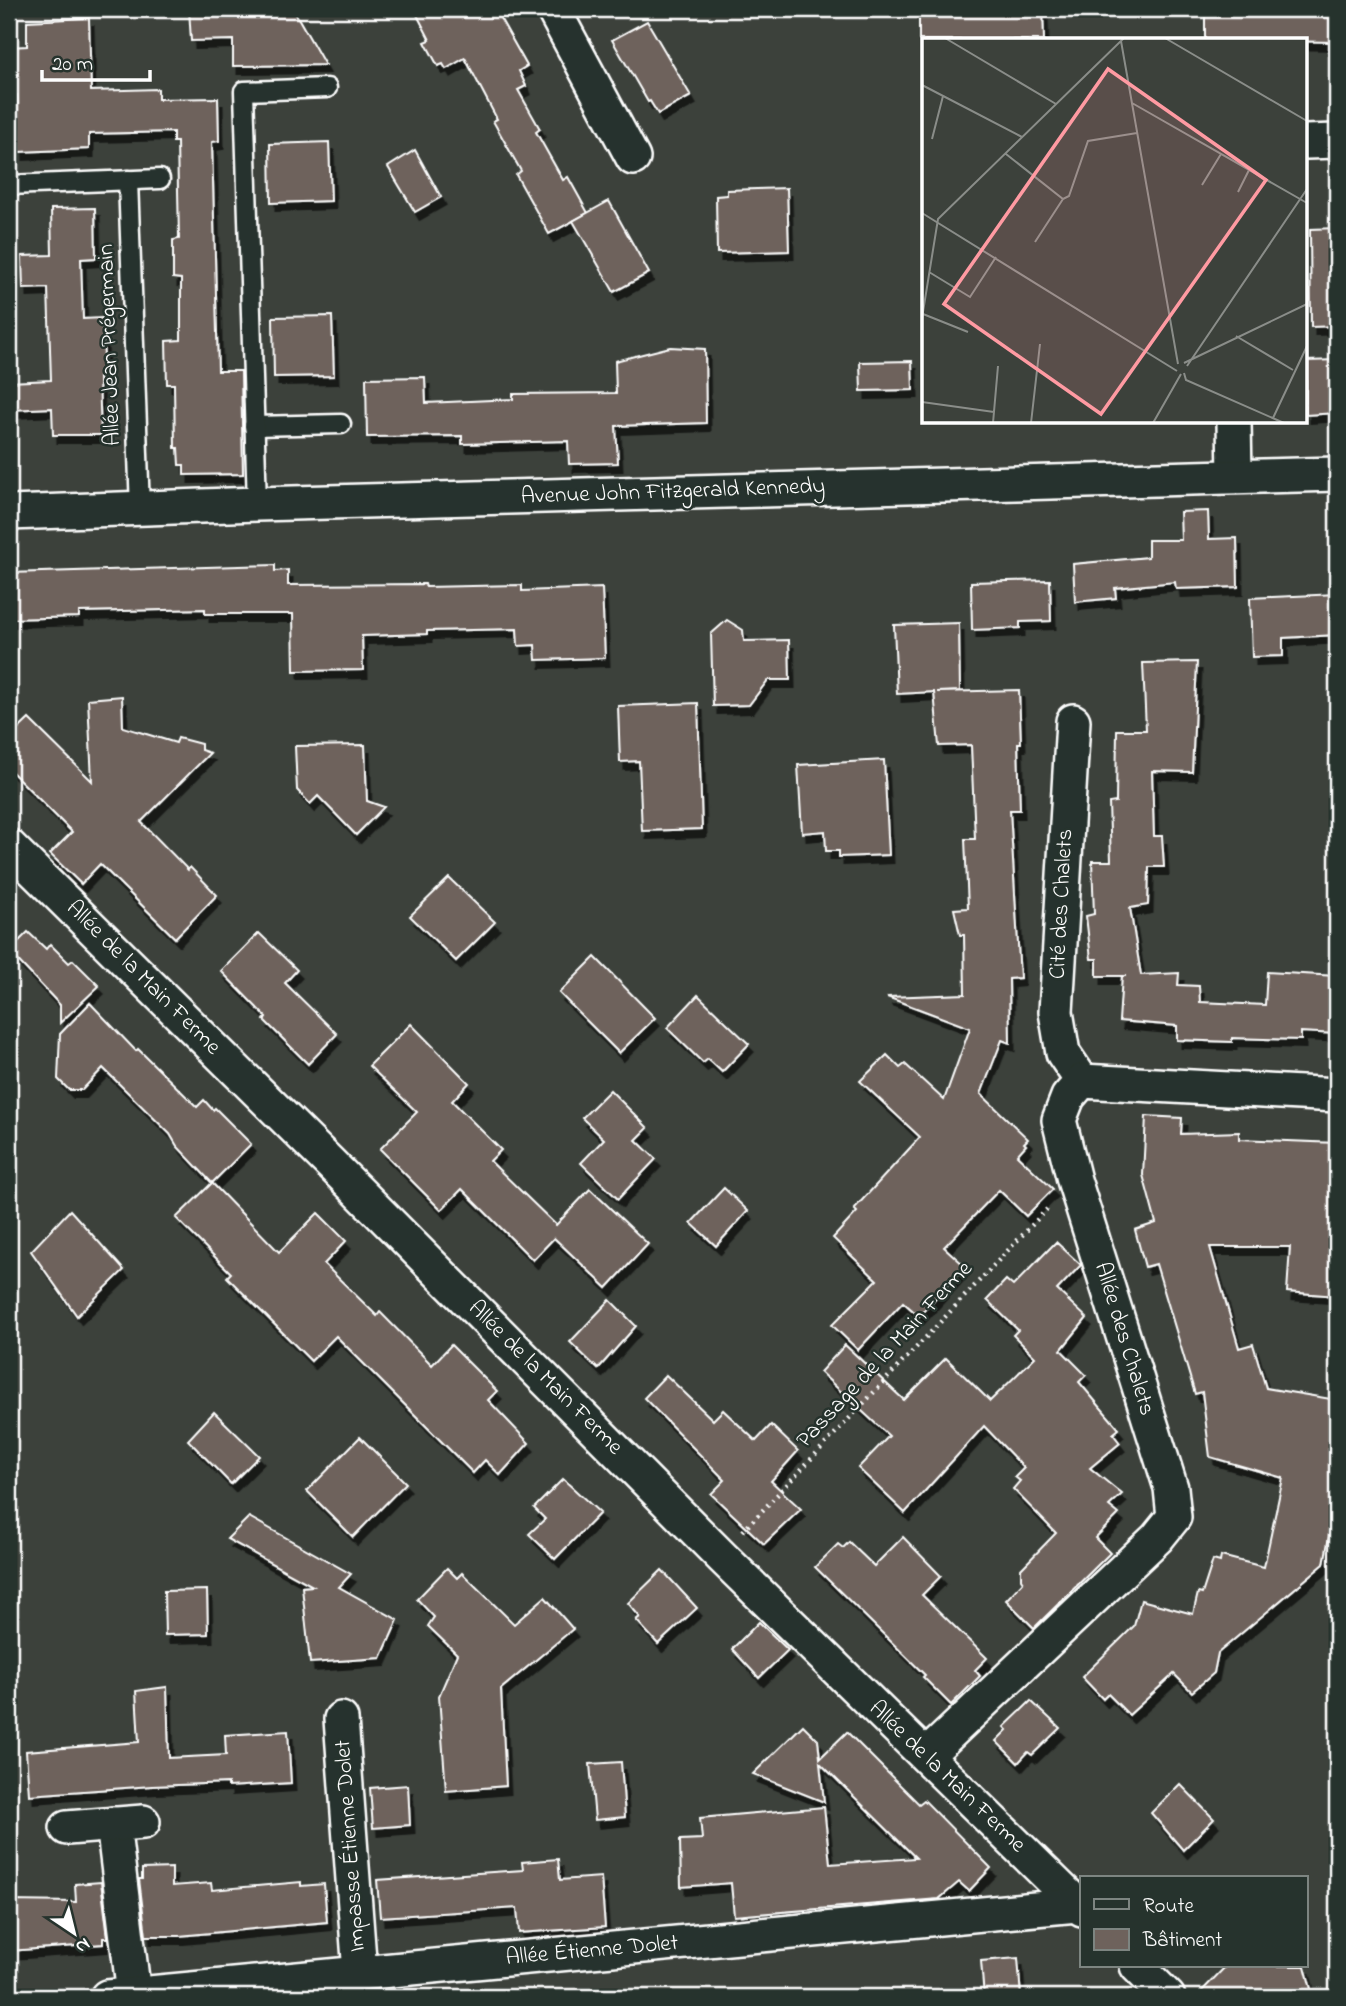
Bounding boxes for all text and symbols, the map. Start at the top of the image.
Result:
scale bar [42,38,150,82]
inset map [922,38,1308,424]
text: 20 m [52,50,93,80]
street label: Allée Jean Prégermain [90,243,131,447]
street label: Avenue John Fitzgerald Kennedy [520,470,826,516]
street label: Cité des Chalets [1042,828,1082,980]
street label: Allée de la Main Ferme [58,893,228,1063]
street label: Passage de la Main Ferme [789,1253,982,1457]
street label: Allée des Chalets [1085,1258,1163,1420]
street label: Allée de la Main Ferme [460,1293,630,1463]
street label: Allée de la Main Ferme [861,1693,1034,1861]
street label: Impasse Étienne Dolet [327,1739,375,1953]
legend [1080,1876,1308,1968]
text: Route [1143,1892,1195,1922]
north arrow [38,1898,108,1968]
text: Bâtiment [1142,1926,1222,1956]
street label: Allée Étienne Dolet [504,1927,680,1975]
text: N [69,1930,95,1960]

